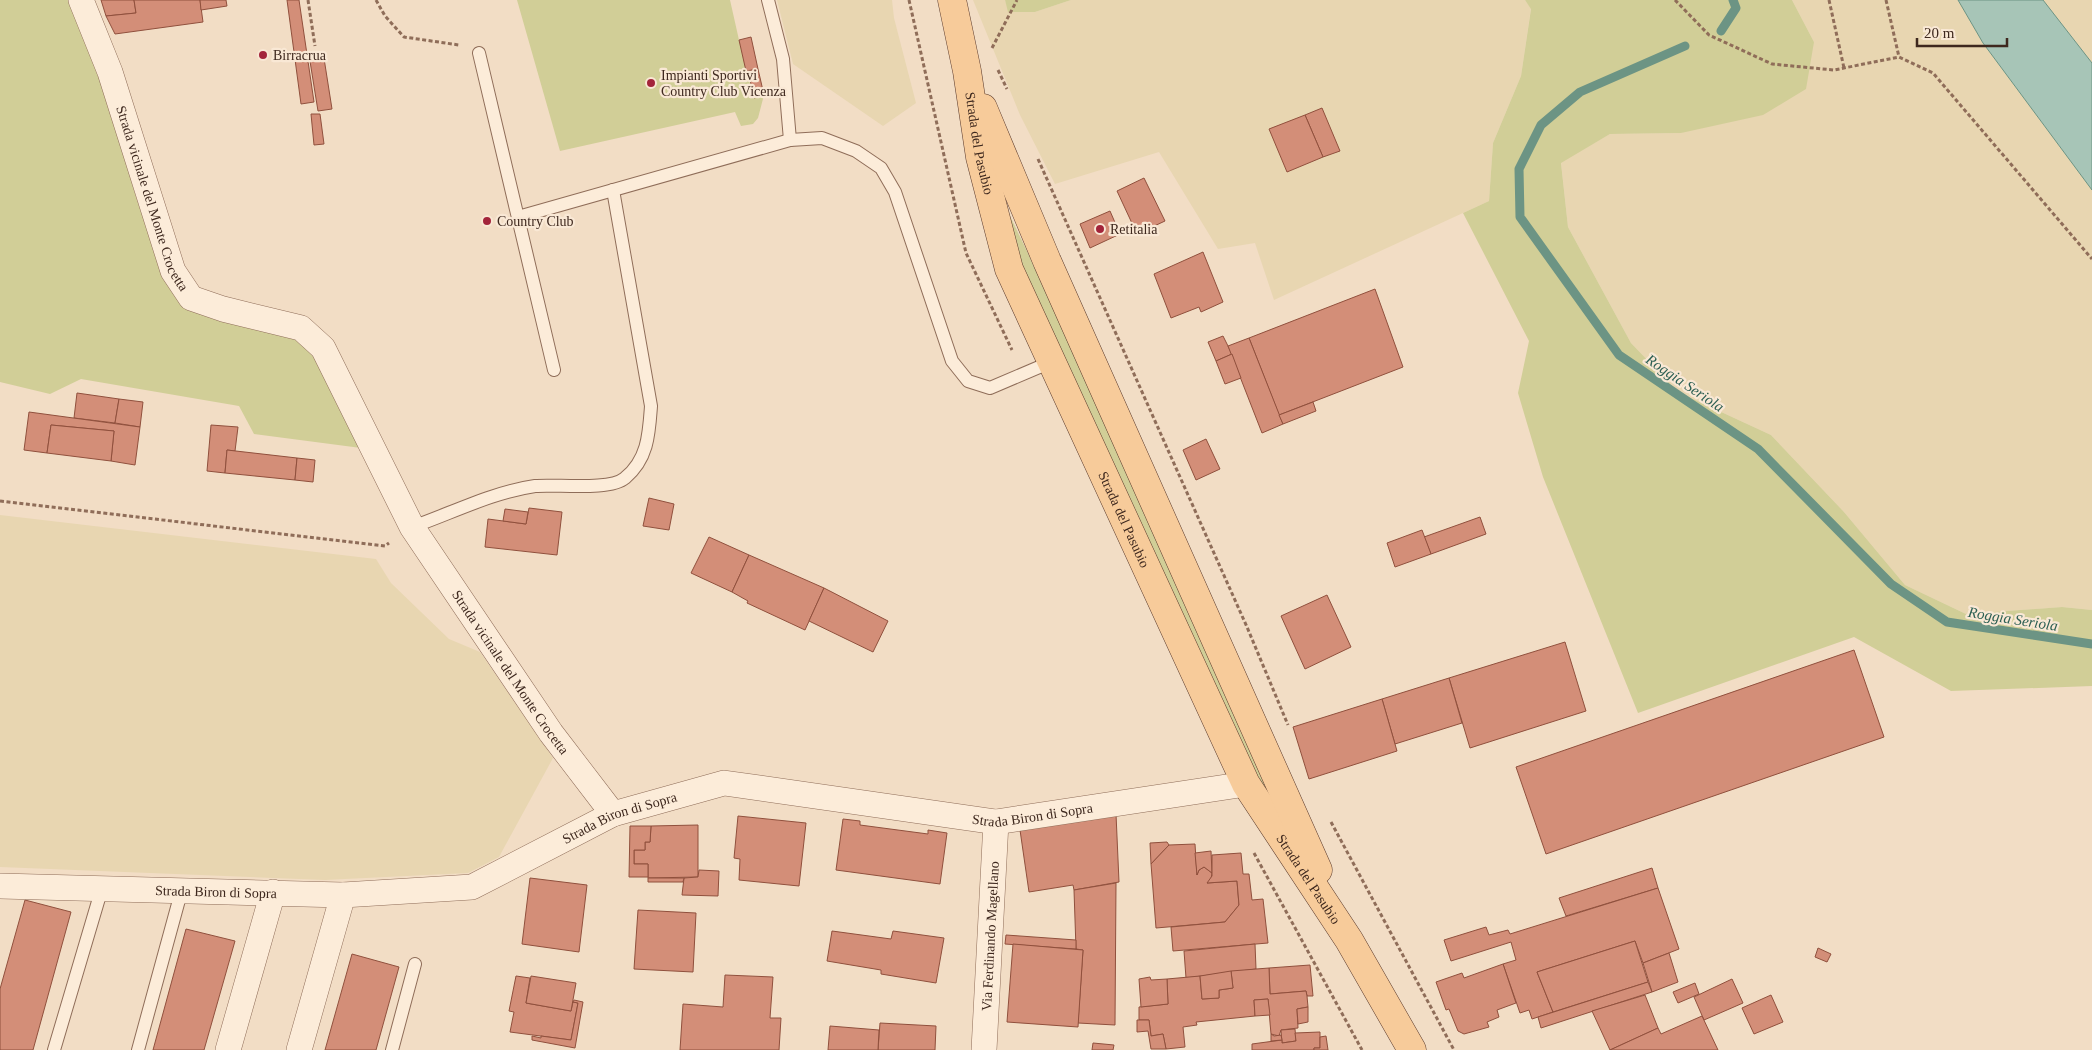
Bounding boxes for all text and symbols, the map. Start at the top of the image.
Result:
scale bar [1917,15,2007,47]
text: 20 m [1924,25,1955,41]
place label: Birracrua [273,48,327,63]
marker: Birracrua [257,49,269,61]
place label: Impianti Sportivi Country Club Vicenza [661,68,787,99]
marker: Impianti Sportivi Country Club Vicenza [645,77,657,89]
street label: Strada del Pasubio [962,91,996,196]
street label: Strada vicinale del Monte Crocetta [113,104,192,295]
place label: Country Club [497,214,574,229]
marker: Country Club [481,215,493,227]
place label: Retitalia [1110,222,1158,237]
marker: Retitalia [1094,223,1106,235]
water label: Roggia Seriola [1642,351,1727,415]
street label: Strada del Pasubio [1095,469,1152,570]
street label: Strada vicinale del Monte Crocetta [449,588,572,758]
water label: Roggia Seriola [1966,604,2059,634]
street label: Strada Biron di Sopra [560,789,679,847]
street label: Strada Biron di Sopra [971,800,1095,830]
street label: Strada del Pasubio [1273,832,1343,927]
street label: Via Ferdinando Magellano [979,861,1002,1012]
street label: Strada Biron di Sopra [155,883,278,901]

